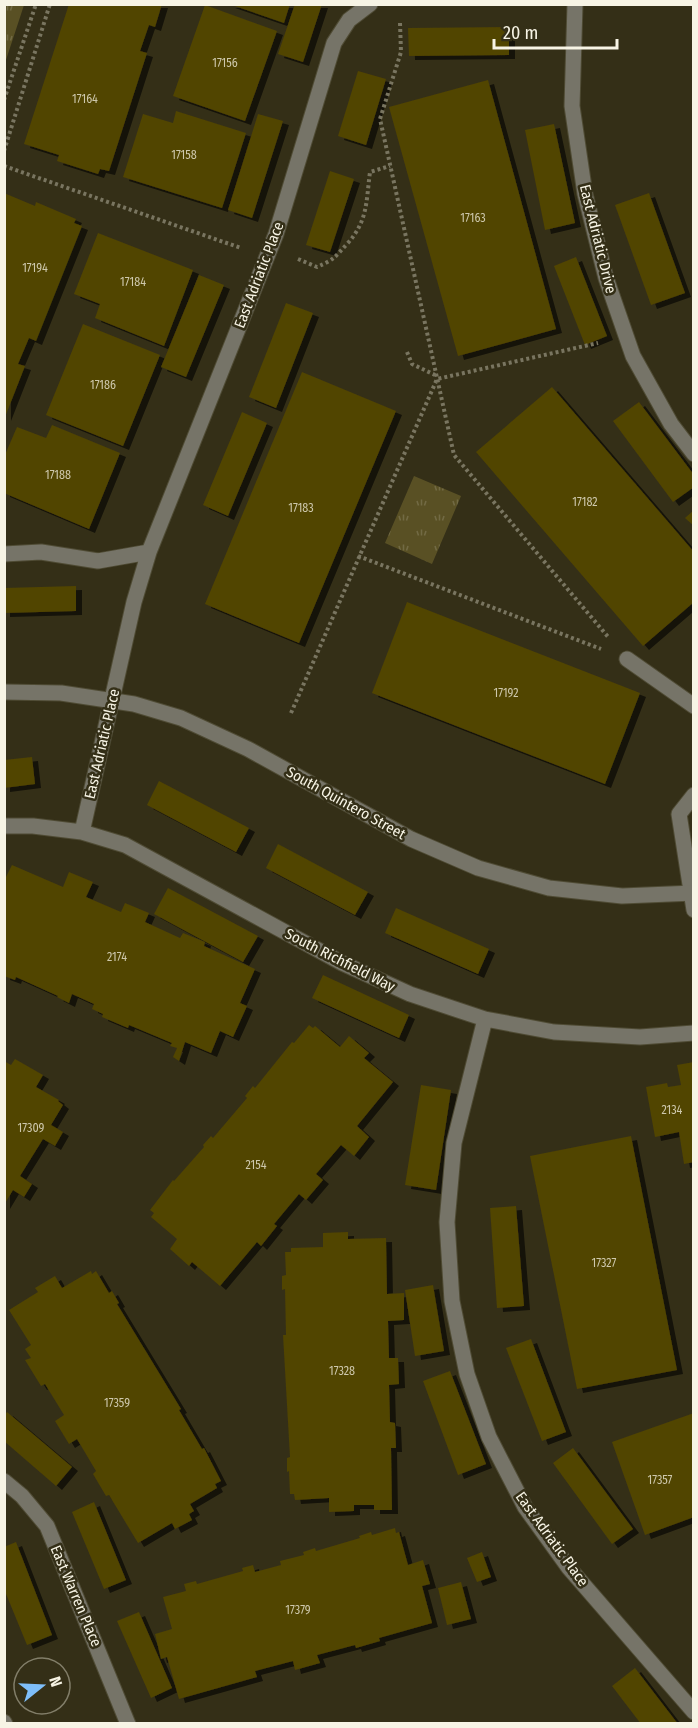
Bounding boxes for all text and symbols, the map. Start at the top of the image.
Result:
scale bar [494,12,617,50]
text: 20 m [503,22,538,44]
house number: 17156 [212,56,238,70]
house number: 17164 [72,92,98,106]
house number: 17158 [171,148,197,162]
street label: East Adriatic Drive [576,183,620,295]
house number: 17163 [460,211,486,225]
street label: East Adriatic Place [230,219,288,331]
house number: 17194 [22,261,48,275]
house number: 17184 [120,275,146,289]
house number: 17186 [90,378,116,392]
house number: 17188 [45,468,71,482]
house number: 17182 [572,495,598,509]
house number: 17183 [288,501,314,515]
house number: 17192 [494,686,518,700]
street label: East Adriatic Place [81,687,123,801]
street label: South Quintero Street [283,763,409,843]
street label: South Richfield Way [282,924,398,996]
house number: 2174 [107,950,127,964]
house number: 2134 [662,1103,683,1117]
house number: 17309 [18,1121,45,1135]
house number: 2154 [245,1158,267,1172]
house number: 17327 [592,1256,617,1270]
house number: 17328 [329,1364,355,1378]
house number: 17359 [104,1396,130,1410]
house number: 17357 [648,1473,673,1487]
street label: East Adriatic Place [512,1488,592,1590]
street label: East Warren Place [47,1543,105,1649]
house number: 17379 [285,1603,311,1617]
north arrow [12,1656,72,1716]
text: N [45,1674,66,1689]

